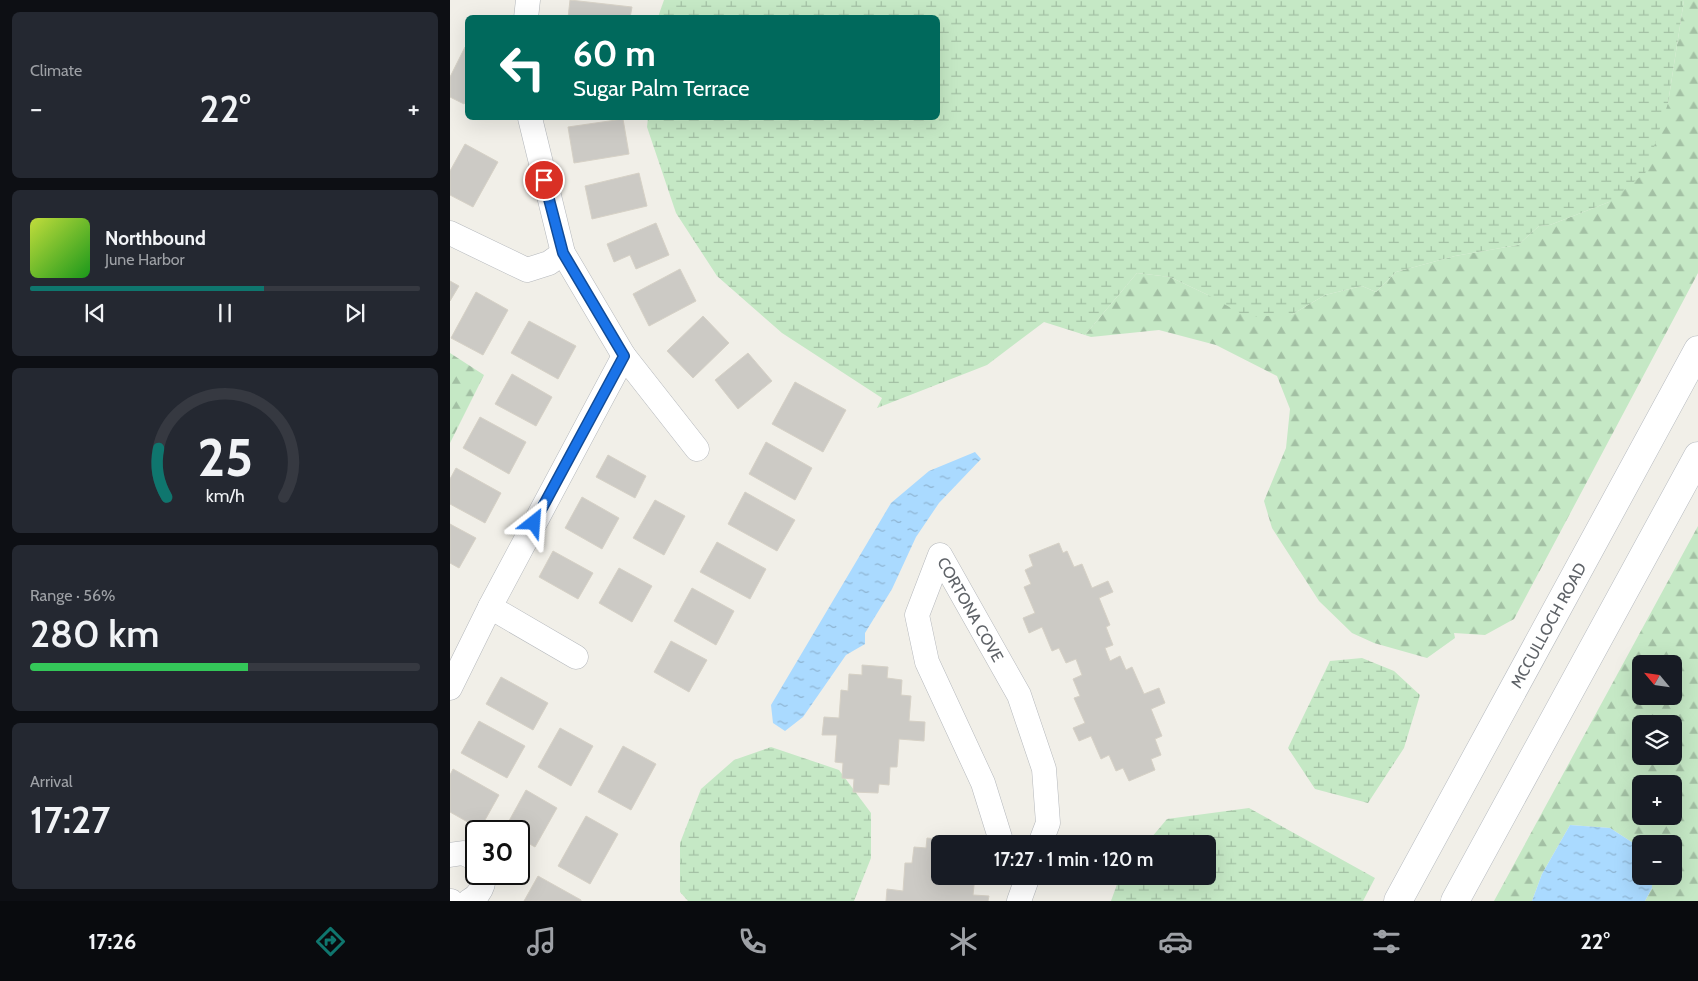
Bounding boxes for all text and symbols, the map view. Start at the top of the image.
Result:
text: 60 m [573,32,656,75]
icon: left [490,35,555,100]
text: Climate [30,61,82,80]
text: Sugar Palm Terrace [573,75,750,102]
text: 22° [199,85,251,132]
text: − [30,91,42,125]
text: + [408,91,420,125]
pin [523,159,565,201]
icon: arrive [530,166,558,194]
text: Northbound [105,227,206,250]
text: June Harbor [105,250,185,269]
icon: previous [81,299,109,327]
icon: pause [211,299,239,327]
icon: next [341,299,369,327]
text: 25 [197,426,253,489]
text: km/h [205,485,245,506]
position arrow [507,496,559,548]
street label: CORTONA COVE [934,554,1008,665]
street label: MCCULLOCH ROAD [1506,559,1590,691]
text: Range · 56% [30,586,116,605]
text: 280 km [30,610,159,657]
north arrow [1632,655,1682,705]
map controls [1632,655,1682,885]
button: layers [1632,715,1682,765]
text: Arrival [30,772,73,791]
button: + [1632,775,1682,825]
text: 17:27 [30,796,110,843]
speed limit sign: 30 [465,820,530,885]
button: − [1632,835,1682,885]
text: 17:27 · 1 min · 120 m [994,848,1153,871]
icon: directions [313,924,348,959]
icon: music [524,924,559,959]
icon: phone [735,924,770,959]
icon: climate [946,924,981,959]
icon: car [1158,924,1193,959]
icon: filters [1369,924,1404,959]
text: 17:26 [88,928,136,955]
text: 22° [1580,928,1610,955]

